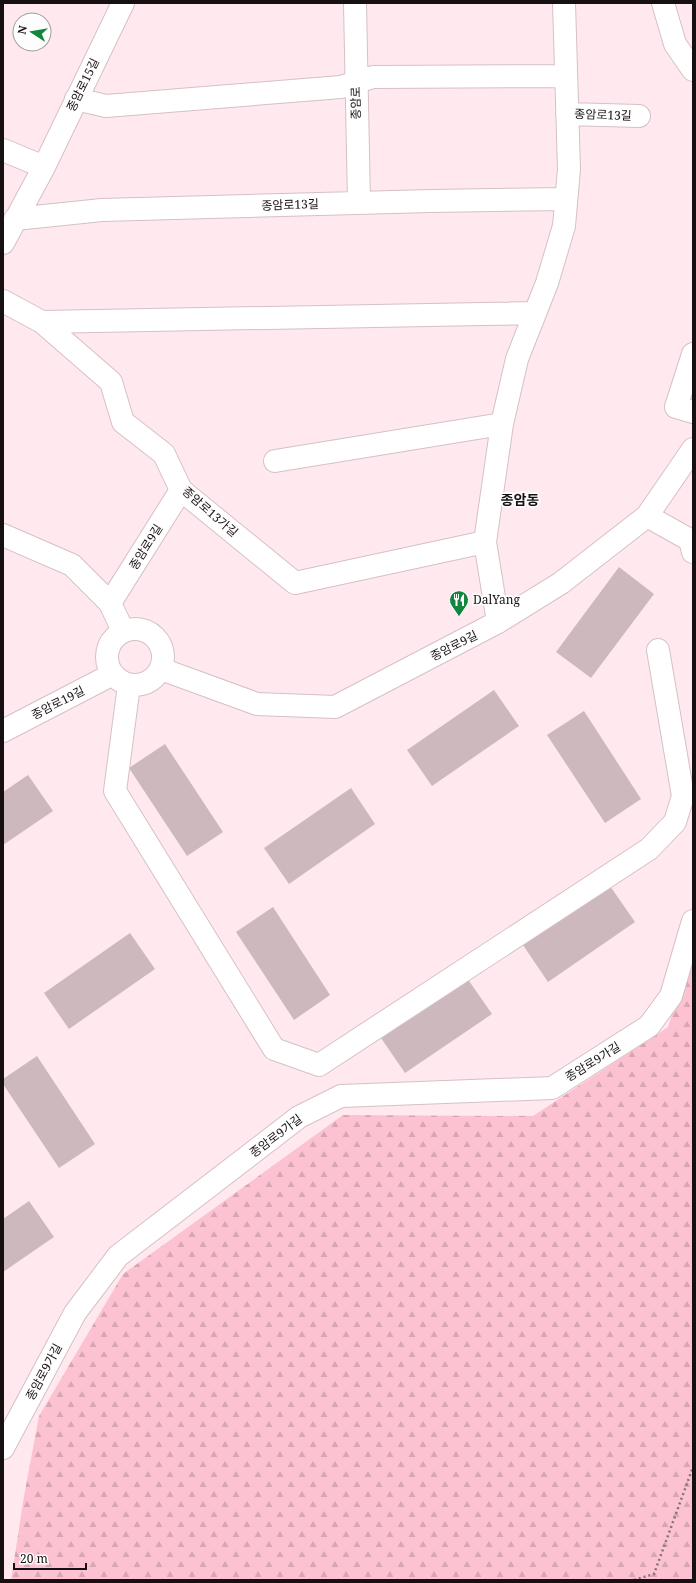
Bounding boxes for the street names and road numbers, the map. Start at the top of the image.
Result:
street label: 종암로15길 [62,55,103,114]
street label: 종암로 [347,86,364,120]
street label: 종암로13길 [574,105,632,124]
street label: 종암로13길 [261,195,319,214]
street label: 종암로13가길 [179,483,242,541]
street label: 종암로9길 [125,521,166,573]
street label: 종암로9길 [427,626,480,665]
street label: 종암로19길 [28,682,87,723]
street label: 종암로9가길 [562,1038,623,1085]
street label: 종암로9가길 [246,1110,306,1161]
street label: 종암로9가길 [22,1340,66,1403]

